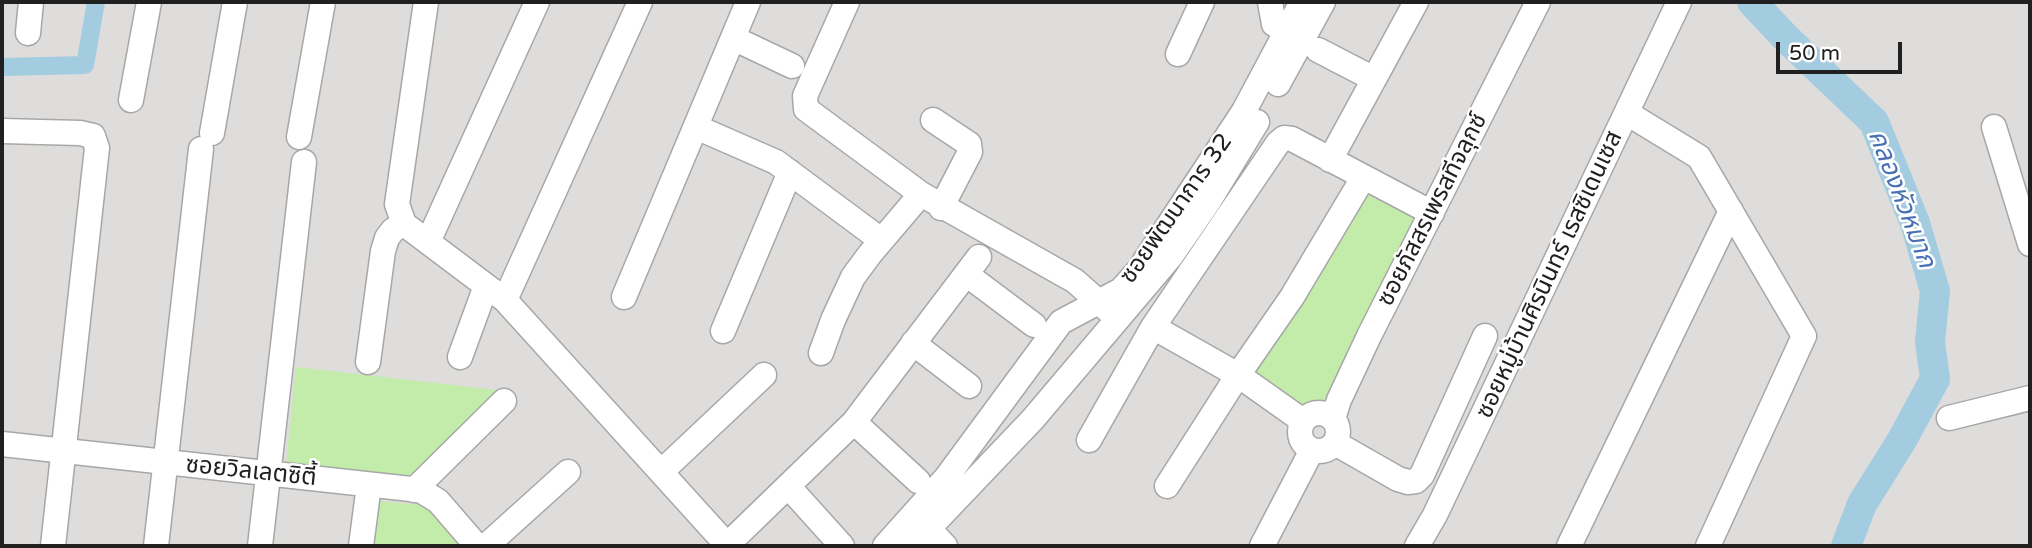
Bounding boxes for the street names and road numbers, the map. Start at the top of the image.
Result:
street label: ซอยภัสสรเพรสทีจลุกซ์ [1372,109,1494,311]
street label: ซอยหมู่บ้านศิรนินทร์ เรสซิเดนเซส [1471,127,1629,423]
street label: ซอยพัฒนาการ 32 [1115,128,1239,290]
street label: ซอยวิลเลตซิตี้ [184,451,318,493]

